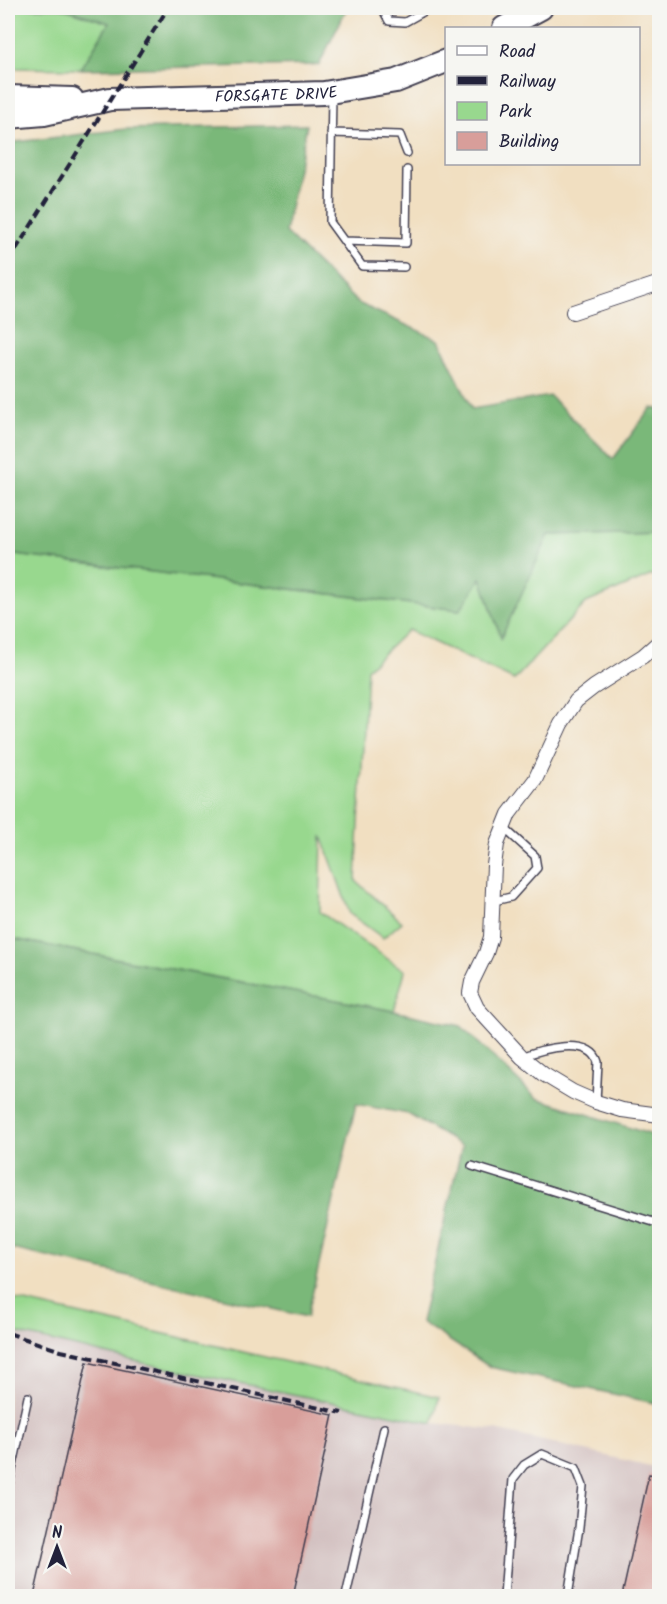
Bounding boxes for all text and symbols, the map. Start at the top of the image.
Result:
legend [445,27,640,165]
text: Road [499,38,536,67]
text: Railway [499,68,556,97]
street label: FORSGATE DRIVE [215,80,340,110]
text: Park [499,98,532,127]
text: Building [499,128,559,157]
north arrow [27,1517,87,1577]
text: N [52,1521,62,1546]

